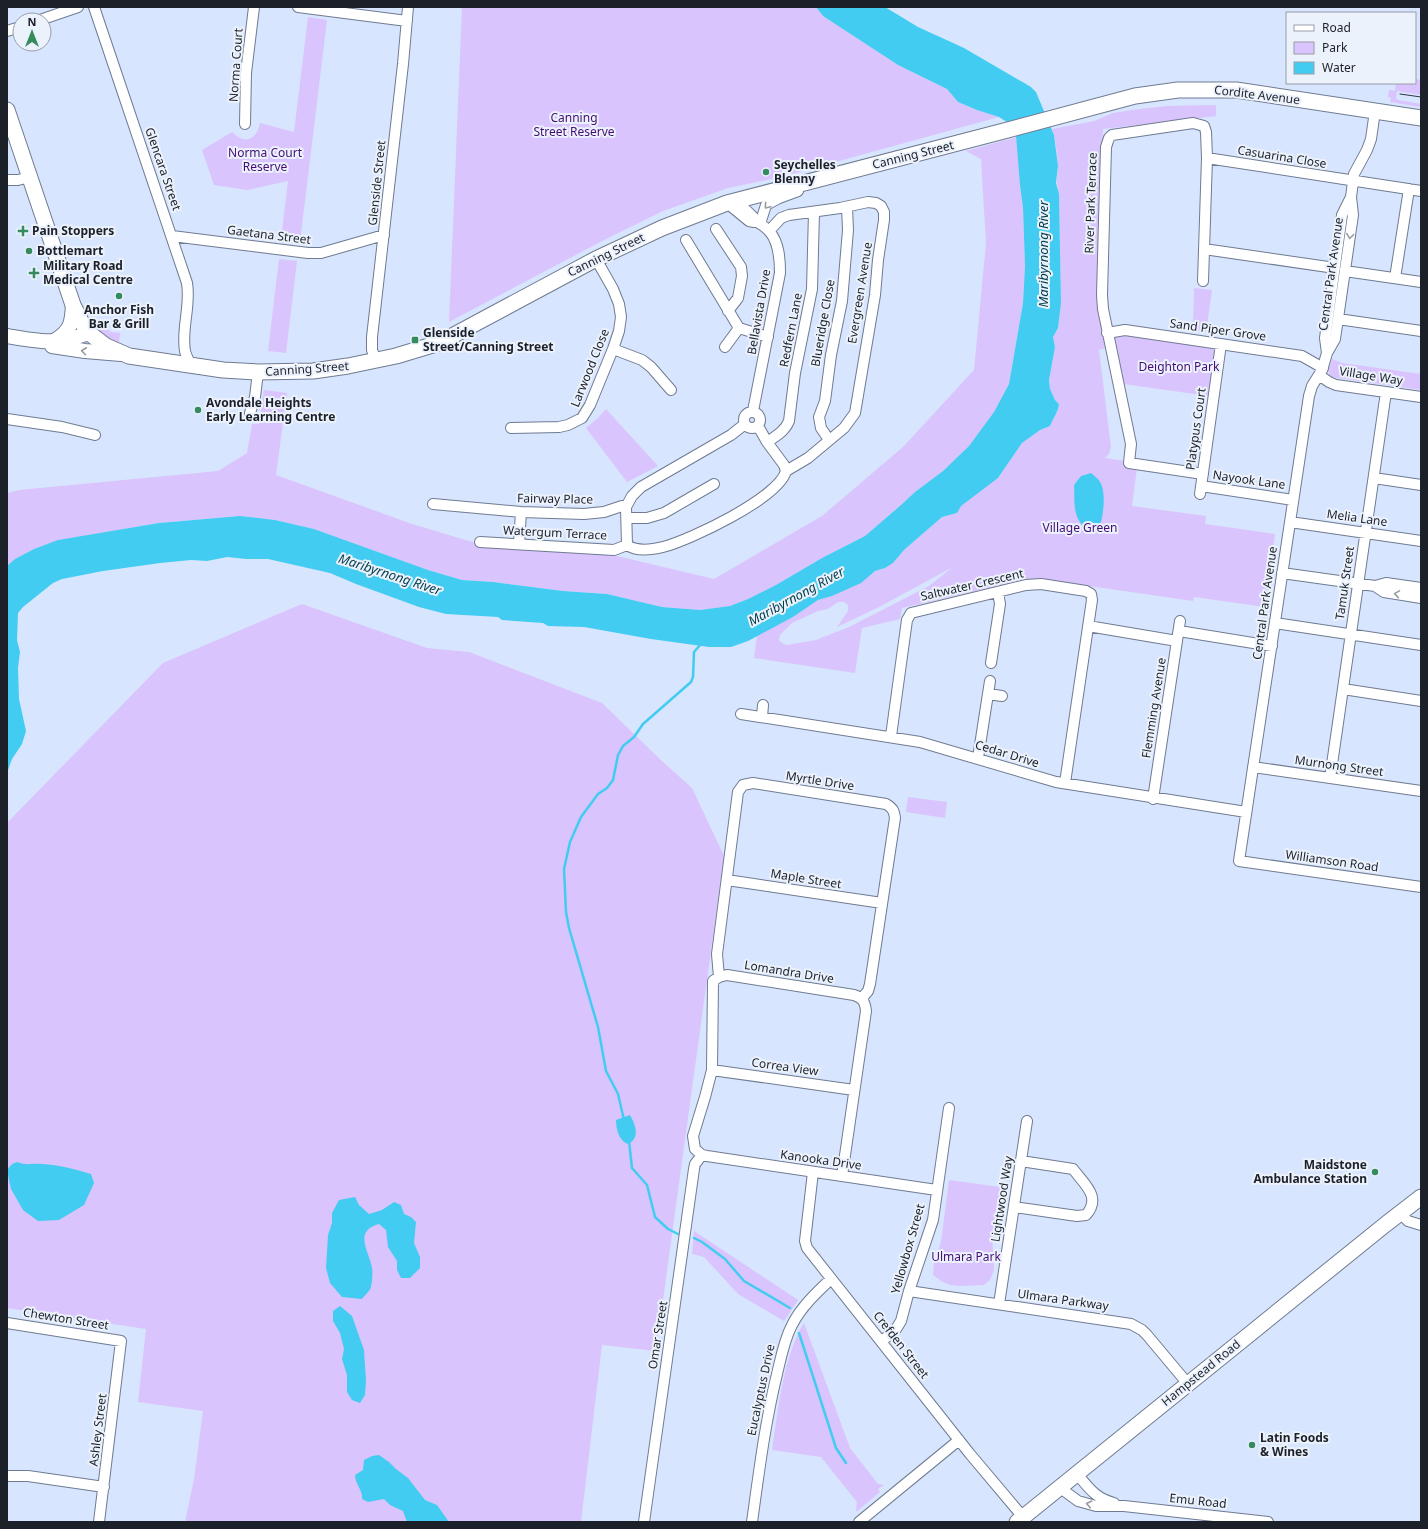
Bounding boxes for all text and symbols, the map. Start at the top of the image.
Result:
north arrow [12,12,52,52]
legend [1286,12,1416,84]
text: N [28,14,36,29]
text: Road [1322,19,1351,36]
street label: Norma Court [224,27,247,102]
text: Park [1322,39,1348,56]
text: Water [1322,59,1356,76]
street label: Cordite Avenue [1213,81,1301,108]
park label: Canning Street Reserve [533,109,615,140]
street label: Glencara Street [141,125,186,213]
street label: Canning Street [870,136,956,173]
street label: Glenside Street [364,139,390,226]
street label: Casuarina Close [1236,141,1328,172]
park label: Norma Court Reserve [228,144,303,175]
street label: River Park Terrace [1080,152,1101,254]
place label: Seychelles Blenny [774,156,836,187]
marker: Seychelles Blenny [761,167,771,177]
water label: Maribyrnong River [1034,200,1052,308]
one-way arrow [765,202,772,209]
street label: Central Park Avenue [1314,216,1347,332]
street label: Gaetana Street [226,221,312,248]
place label: Pain Stoppers [32,222,114,239]
marker: Pain Stoppers [17,225,29,237]
street label: Canning Street [564,228,648,281]
one-way arrow [1346,233,1355,239]
street label: Evergreen Avenue [843,241,876,345]
place label: Bottlemart [37,242,103,259]
marker: Bottlemart [24,246,34,256]
place label: Military Road Medical Centre [43,257,133,288]
marker: Military Road Medical Centre [28,267,40,279]
street label: Bellavista Drive [743,268,774,356]
street label: Blueridge Close [806,278,839,368]
marker: Anchor Fish Bar & Grill [114,291,124,301]
street label: Redfern Lane [775,291,806,368]
place label: Anchor Fish Bar & Grill [84,301,154,332]
street label: Sand Piper Grove [1169,314,1268,345]
place label: Glenside Street/Canning Street [423,324,554,355]
street label: Larwood Close [566,326,613,409]
marker: Glenside Street/Canning Street [410,335,420,345]
one-way arrow [80,347,87,356]
street label: Canning Street [265,357,350,380]
park label: Deighton Park [1139,358,1220,375]
street label: Village Way [1338,362,1405,389]
street label: Platypus Court [1181,386,1210,471]
place label: Avondale Heights Early Learning Centre [206,394,335,425]
marker: Avondale Heights Early Learning Centre [193,405,203,415]
street label: Nayook Lane [1212,466,1287,493]
street label: Fairway Place [517,489,593,508]
street label: Melia Lane [1326,505,1389,530]
park label: Village Green [1043,519,1117,536]
street label: Watergum Terrace [503,521,608,544]
street label: Tamuk Street [1331,544,1358,621]
street label: Central Park Avenue [1248,545,1281,661]
water label: Maribyrnong River [336,549,445,599]
water label: Maribyrnong River [745,562,848,630]
street label: Saltwater Crescent [919,564,1026,605]
one-way arrow [1394,590,1400,599]
street label: Flemming Avenue [1137,656,1170,759]
street label: Cedar Drive [973,736,1042,771]
street label: Murnong Street [1294,751,1385,780]
street label: Myrtle Drive [785,767,856,794]
street label: Williamson Road [1284,846,1380,875]
street label: Maple Street [769,865,843,893]
street label: Lomandra Drive [743,956,835,987]
street label: Correa View [751,1053,820,1080]
street label: Kanooka Drive [779,1145,863,1174]
street label: Lightwood Way [986,1154,1017,1243]
place label: Maidstone Ambulance Station [1253,1156,1367,1187]
marker: Maidstone Ambulance Station [1370,1167,1380,1177]
street label: Yellowbox Street [887,1201,929,1296]
park label: Ulmara Park [931,1248,1001,1265]
street label: Ulmara Parkway [1016,1285,1111,1314]
street label: Omar Street [644,1299,671,1370]
street label: Chewton Street [22,1303,111,1334]
street label: Crefden Street [870,1307,934,1383]
street label: Hampstead Road [1158,1335,1244,1410]
street label: Eucalyptus Drive [742,1342,779,1437]
street label: Ashley Street [85,1392,110,1467]
place label: Latin Foods & Wines [1260,1429,1329,1460]
marker: Latin Foods & Wines [1247,1440,1257,1450]
street label: Emu Road [1169,1489,1227,1512]
one-way arrow [1086,1501,1092,1509]

